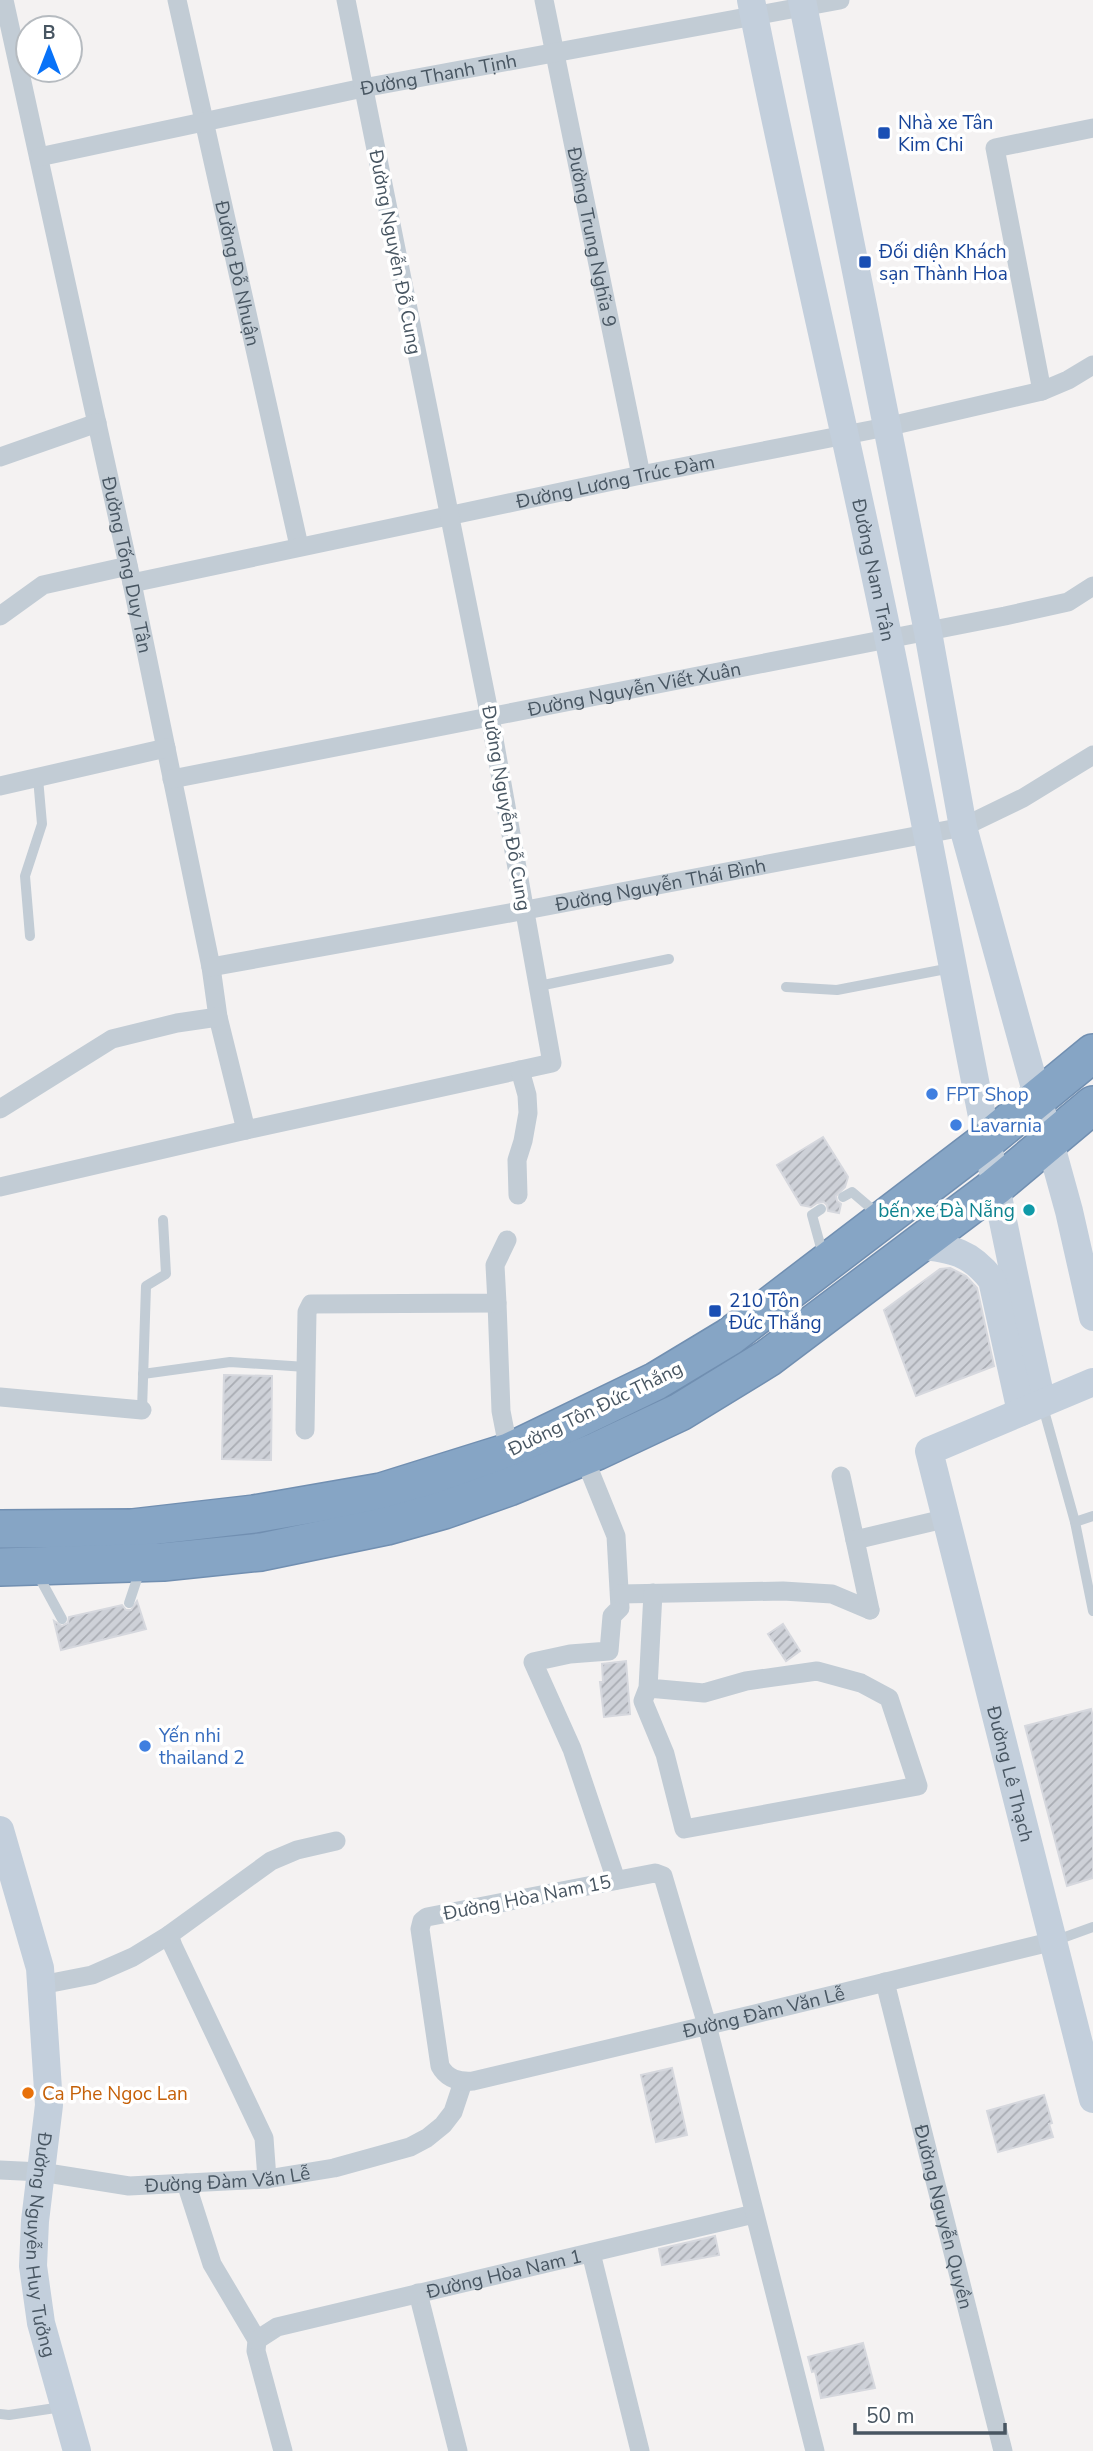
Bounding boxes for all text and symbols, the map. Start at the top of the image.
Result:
north arrow [14,14,84,84]
text: B [42,20,56,46]
street label: Đường Thanh Tịnh [357,48,519,102]
place label: Nhà xe Tân Kim Chi [898,110,993,158]
marker: Nhà xe Tân Kim Chi [876,125,892,141]
street label: Đường Trung Nghĩa 9 [560,144,623,330]
street label: Đường Nguyễn Đỗ Cung [362,147,428,357]
street label: Đường Đỗ Nhuận [208,197,266,349]
place label: Đối diện Khách sạn Thành Hoa [878,239,1008,287]
marker: Đối diện Khách sạn Thành Hoa [857,254,873,270]
street label: Đường Lương Trúc Đàm [513,449,717,515]
street label: Đường Tống Duy Tân [95,473,158,655]
street label: Đường Nam Trân [845,495,901,644]
street label: Đường Nguyễn Viết Xuân [525,656,743,723]
street label: Đường Nguyễn Đỗ Cung [475,702,537,913]
street label: Đường Nguyễn Thái Bình [552,853,768,918]
place label: FPT Shop [946,1082,1029,1108]
marker: FPT Shop [924,1086,940,1102]
place label: Lavarnia [970,1113,1042,1139]
marker: Lavarnia [948,1117,964,1133]
place label: bến xe Đà Nẵng [878,1198,1015,1224]
marker: bến xe Đà Nẵng [1021,1202,1037,1218]
place label: 210 Tôn Đức Thắng [728,1288,822,1336]
marker: 210 Tôn Đức Thắng [707,1303,723,1319]
street label: Đường Tôn Đức Thắng [503,1355,687,1463]
street label: Đường Lê Thạch [980,1702,1039,1845]
place label: Yến nhi thailand 2 [158,1723,245,1771]
marker: Yến nhi thailand 2 [137,1738,153,1754]
street label: Đường Hòa Nam 15 [440,1869,613,1927]
street label: Đường Đàm Văn Lễ [679,1981,847,2045]
place label: Ca Phe Ngoc Lan [42,2081,188,2107]
marker: Ca Phe Ngoc Lan [20,2085,36,2101]
street label: Đường Nguyễn Quyền [907,2121,979,2312]
street label: Đường Nguyễn Huy Tưởng [19,2130,62,2360]
street label: Đường Đàm Văn Lễ [143,2160,312,2199]
street label: Đường Hòa Nam 1 [423,2243,584,2305]
scale bar [855,2392,1006,2436]
text: 50 m [866,2402,915,2430]

